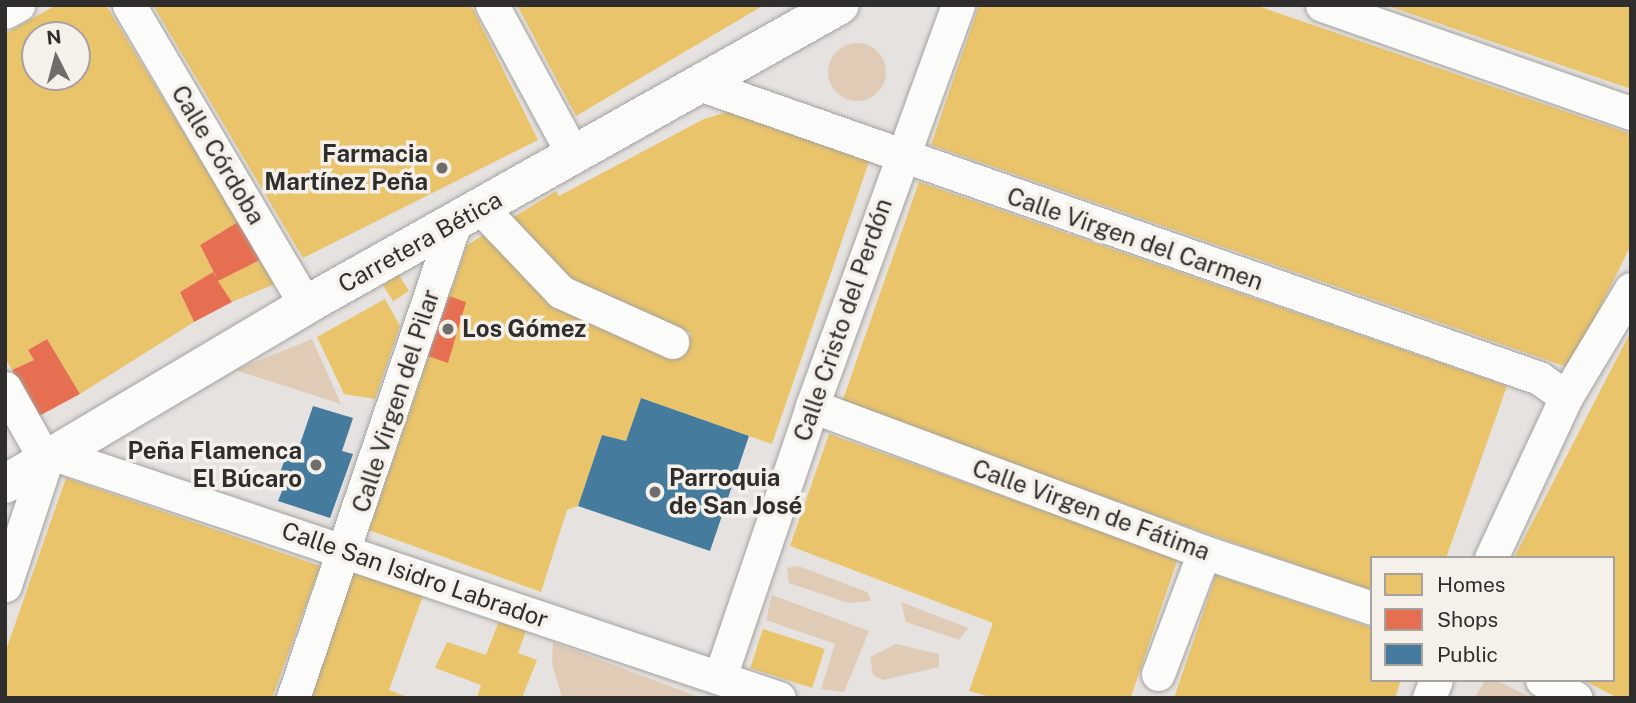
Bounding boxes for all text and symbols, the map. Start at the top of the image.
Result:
north arrow [21,21,91,91]
text: N [45,25,63,49]
street label: Calle Córdoba [165,80,271,230]
place label: Farmacia Martínez Peña [264,140,428,196]
marker: Farmacia Martínez Peña [434,160,450,176]
street label: Calle Virgen del Carmen [1003,181,1267,297]
street label: Carretera Bética [333,185,507,299]
street label: Calle Cristo del Perdón [788,195,898,445]
street label: Calle Virgen del Pilar [346,285,446,517]
place label: Los Gómez [462,315,586,343]
marker: Los Gómez [440,321,456,337]
place label: Peña Flamenca El Búcaro [127,437,302,493]
street label: Calle Virgen de Fátima [968,453,1214,567]
marker: Peña Flamenca El Búcaro [308,457,324,473]
place label: Parroquia de San José [669,464,802,520]
marker: Parroquia de San José [647,484,663,500]
street label: Calle San Isidro Labrador [278,516,552,634]
legend [1370,556,1615,682]
text: Homes [1437,572,1505,597]
text: Shops [1437,607,1498,632]
text: Public [1437,642,1498,667]

